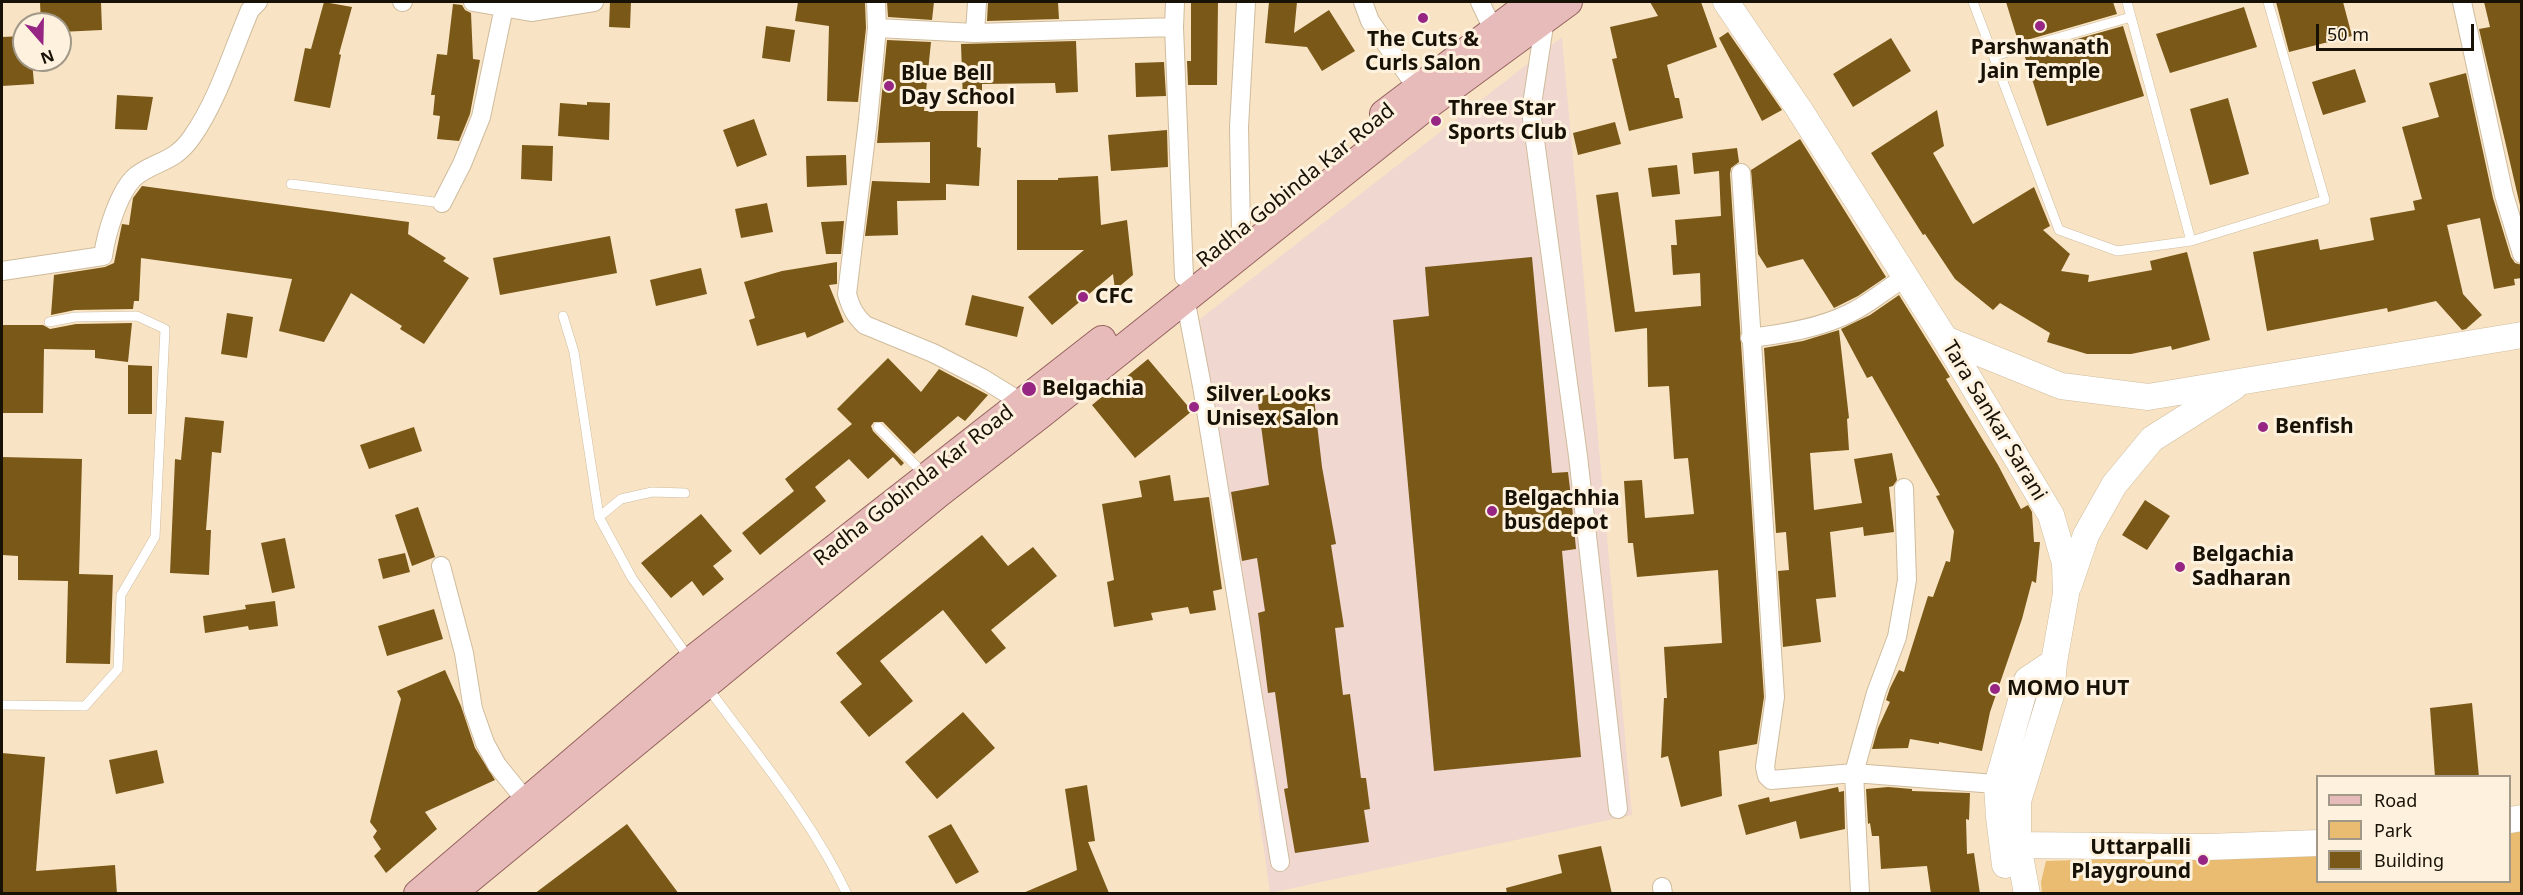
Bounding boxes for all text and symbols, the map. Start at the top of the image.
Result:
marker: The Cuts & Curls Salon [1416,11,1430,25]
north arrow [12,12,72,72]
scale bar [2319,12,2476,50]
marker: Parshwanath Jain Temple [2033,19,2047,33]
text: 50 m [2327,22,2369,46]
place label: The Cuts & Curls Salon [1365,27,1481,77]
place label: Parshwanath Jain Temple [1971,35,2109,85]
text: N [38,44,57,70]
place label: Blue Bell Day School [901,61,1015,111]
marker: Blue Bell Day School [882,79,896,93]
place label: Three Star Sports Club [1448,96,1567,146]
street label: Radha Gobinda Kar Road [1192,99,1400,273]
marker: Three Star Sports Club [1429,114,1443,128]
place label: CFC [1095,284,1133,310]
marker: CFC [1076,290,1090,304]
street label: Tara Sankar Sarani [1936,336,2052,506]
place label: Belgachia [1042,376,1144,402]
marker: Belgachia [1020,380,1038,398]
place label: Silver Looks Unisex Salon [1206,382,1339,432]
street label: Radha Gobinda Kar Road [809,400,1019,572]
marker: Silver Looks Unisex Salon [1187,400,1201,414]
place label: Benfish [2275,414,2354,440]
marker: Benfish [2256,420,2270,434]
place label: Belgachhia bus depot [1504,486,1620,536]
marker: Belgachhia bus depot [1485,504,1499,518]
place label: Belgachia Sadharan [2192,542,2294,592]
marker: Belgachia Sadharan [2173,560,2187,574]
place label: MOMO HUT [2007,676,2129,702]
marker: MOMO HUT [1988,682,2002,696]
legend [2316,775,2511,883]
text: Road [2374,788,2417,812]
text: Park [2374,818,2412,842]
place label: Uttarpalli Playground [2071,835,2191,885]
text: Building [2374,848,2444,872]
marker: Uttarpalli Playground [2196,853,2210,867]

